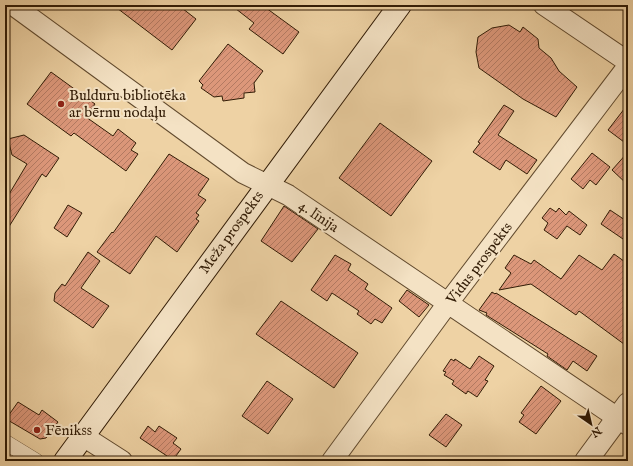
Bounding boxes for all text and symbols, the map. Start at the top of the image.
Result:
place label: Bulduru bibliotēka ar bērnu nodaļu [69,86,186,122]
marker: Bulduru bibliotēka ar bērnu nodaļu [56,99,66,109]
street label: Meža prospekts [195,187,268,278]
street label: 4. līnija [295,196,343,237]
street label: Vidus prospekts [442,218,517,309]
north arrow [571,404,611,444]
place label: Fēnikss [45,421,92,440]
text: N [588,422,605,440]
marker: Fēnikss [32,425,42,435]

